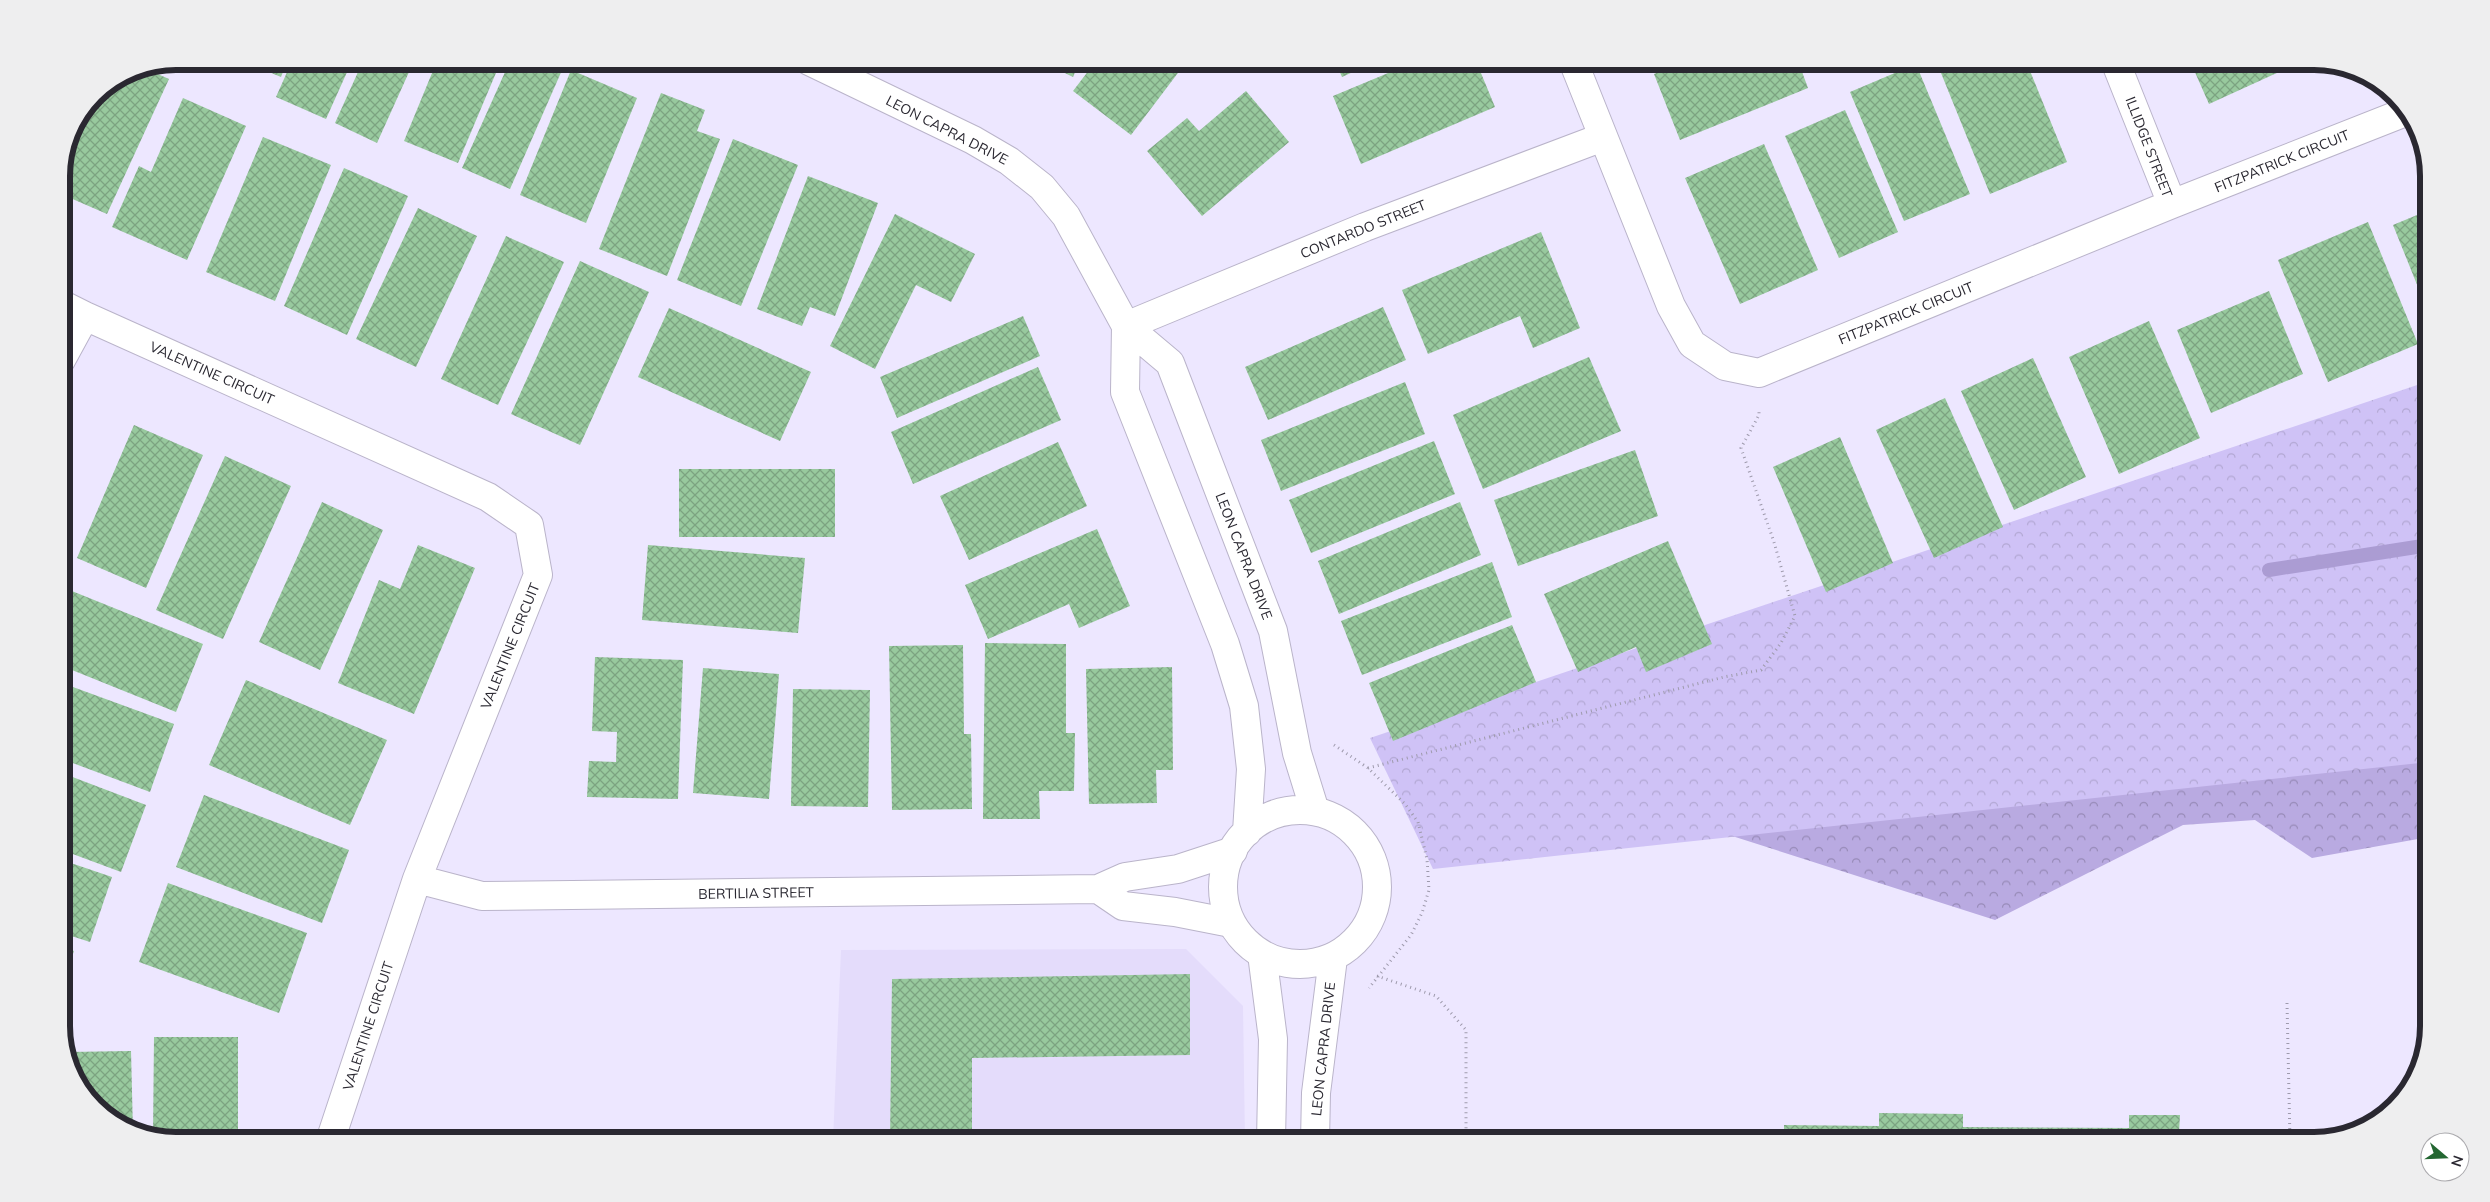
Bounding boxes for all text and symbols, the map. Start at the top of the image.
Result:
street label: LEON CAPRA DRIVE [883,91,1011,169]
street label: ILLIDGE STREET [2122,94,2177,200]
street label: FITZPATRICK CIRCUIT [2212,125,2353,196]
street label: CONTARDO STREET [1297,195,1429,262]
street label: FITZPATRICK CIRCUIT [1836,277,1977,348]
street label: VALENTINE CIRCUIT [147,337,278,409]
street label: LEON CAPRA DRIVE [1211,490,1277,622]
street label: VALENTINE CIRCUIT [476,580,544,712]
street label: BERTILIA STREET [698,883,815,903]
street label: VALENTINE CIRCUIT [339,959,398,1093]
street label: LEON CAPRA DRIVE [1307,981,1339,1117]
north arrow [2420,1132,2470,1182]
text: N [2447,1153,2468,1169]

